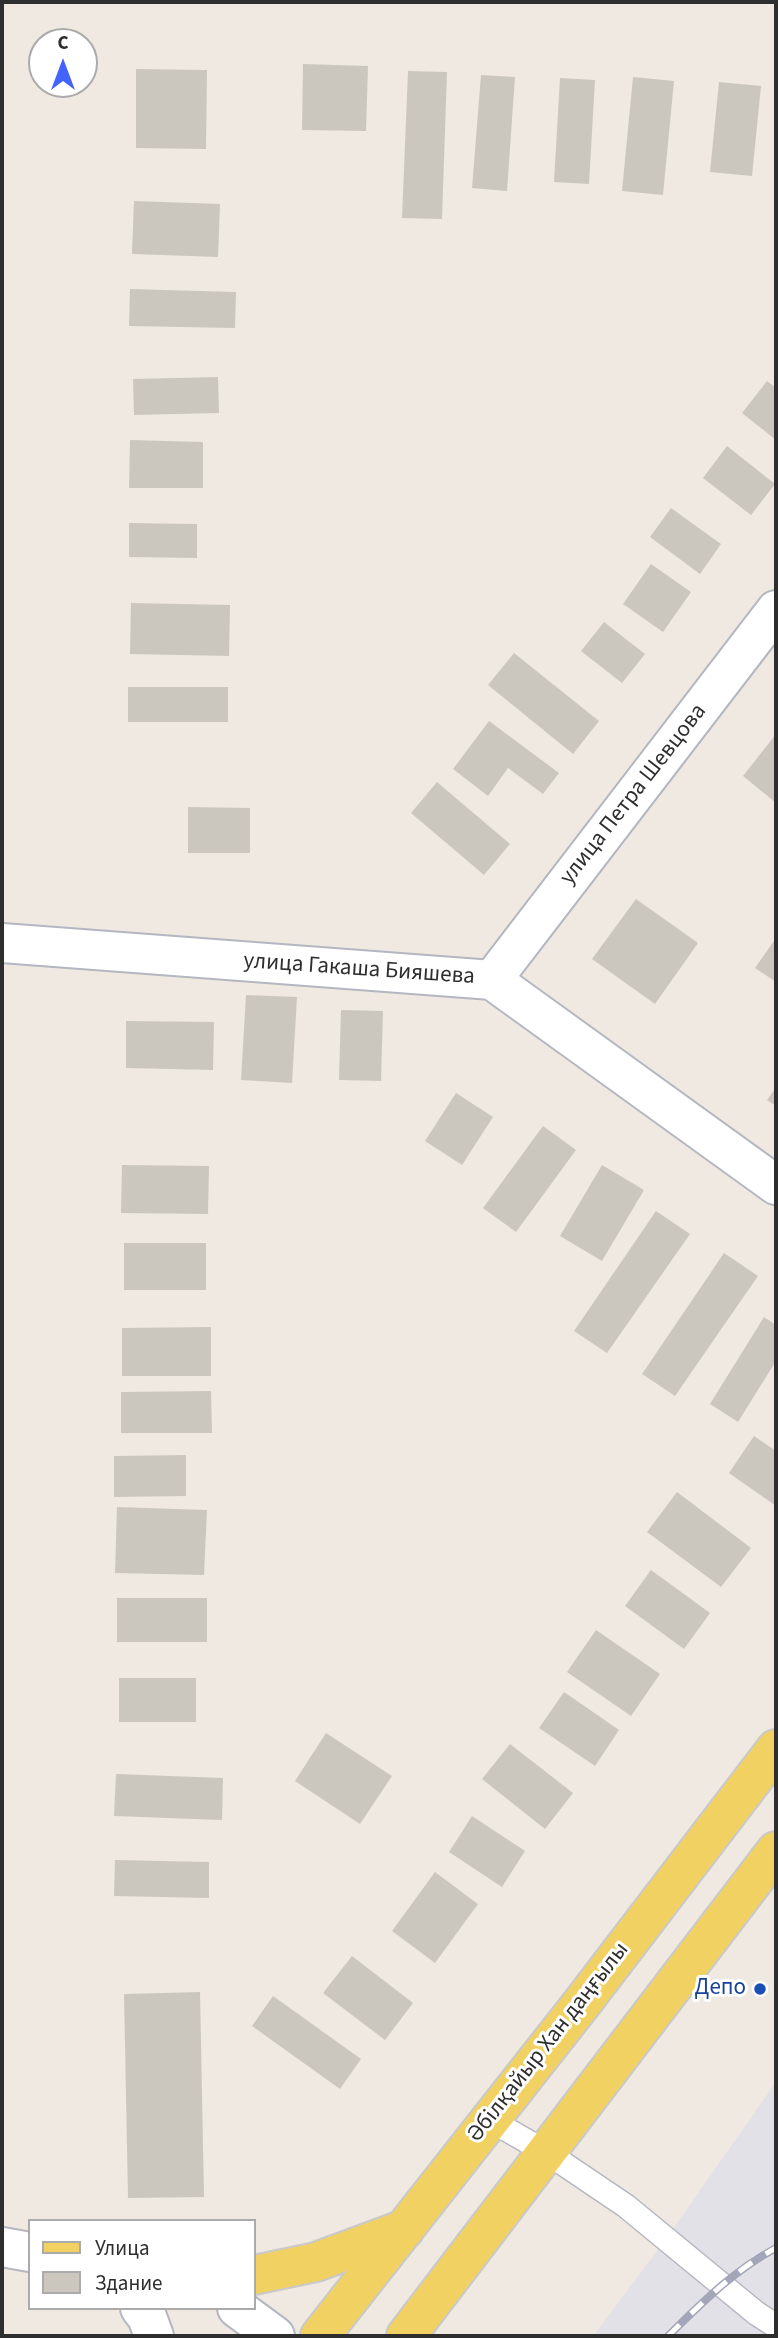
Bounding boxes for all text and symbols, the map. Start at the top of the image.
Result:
north arrow [28,28,98,98]
text: С [57,30,69,57]
street label: улица Петра Шевцова [555,699,713,891]
street label: улица Гакаша Бияшева [242,948,476,992]
street label: Әбілқайыр Хан даңғылы [462,1938,636,2148]
place label: Депо [695,1975,746,2003]
marker: Депо [752,1981,768,1997]
legend [28,2219,256,2310]
text: Улица [95,2233,150,2263]
text: Здание [95,2268,163,2298]

